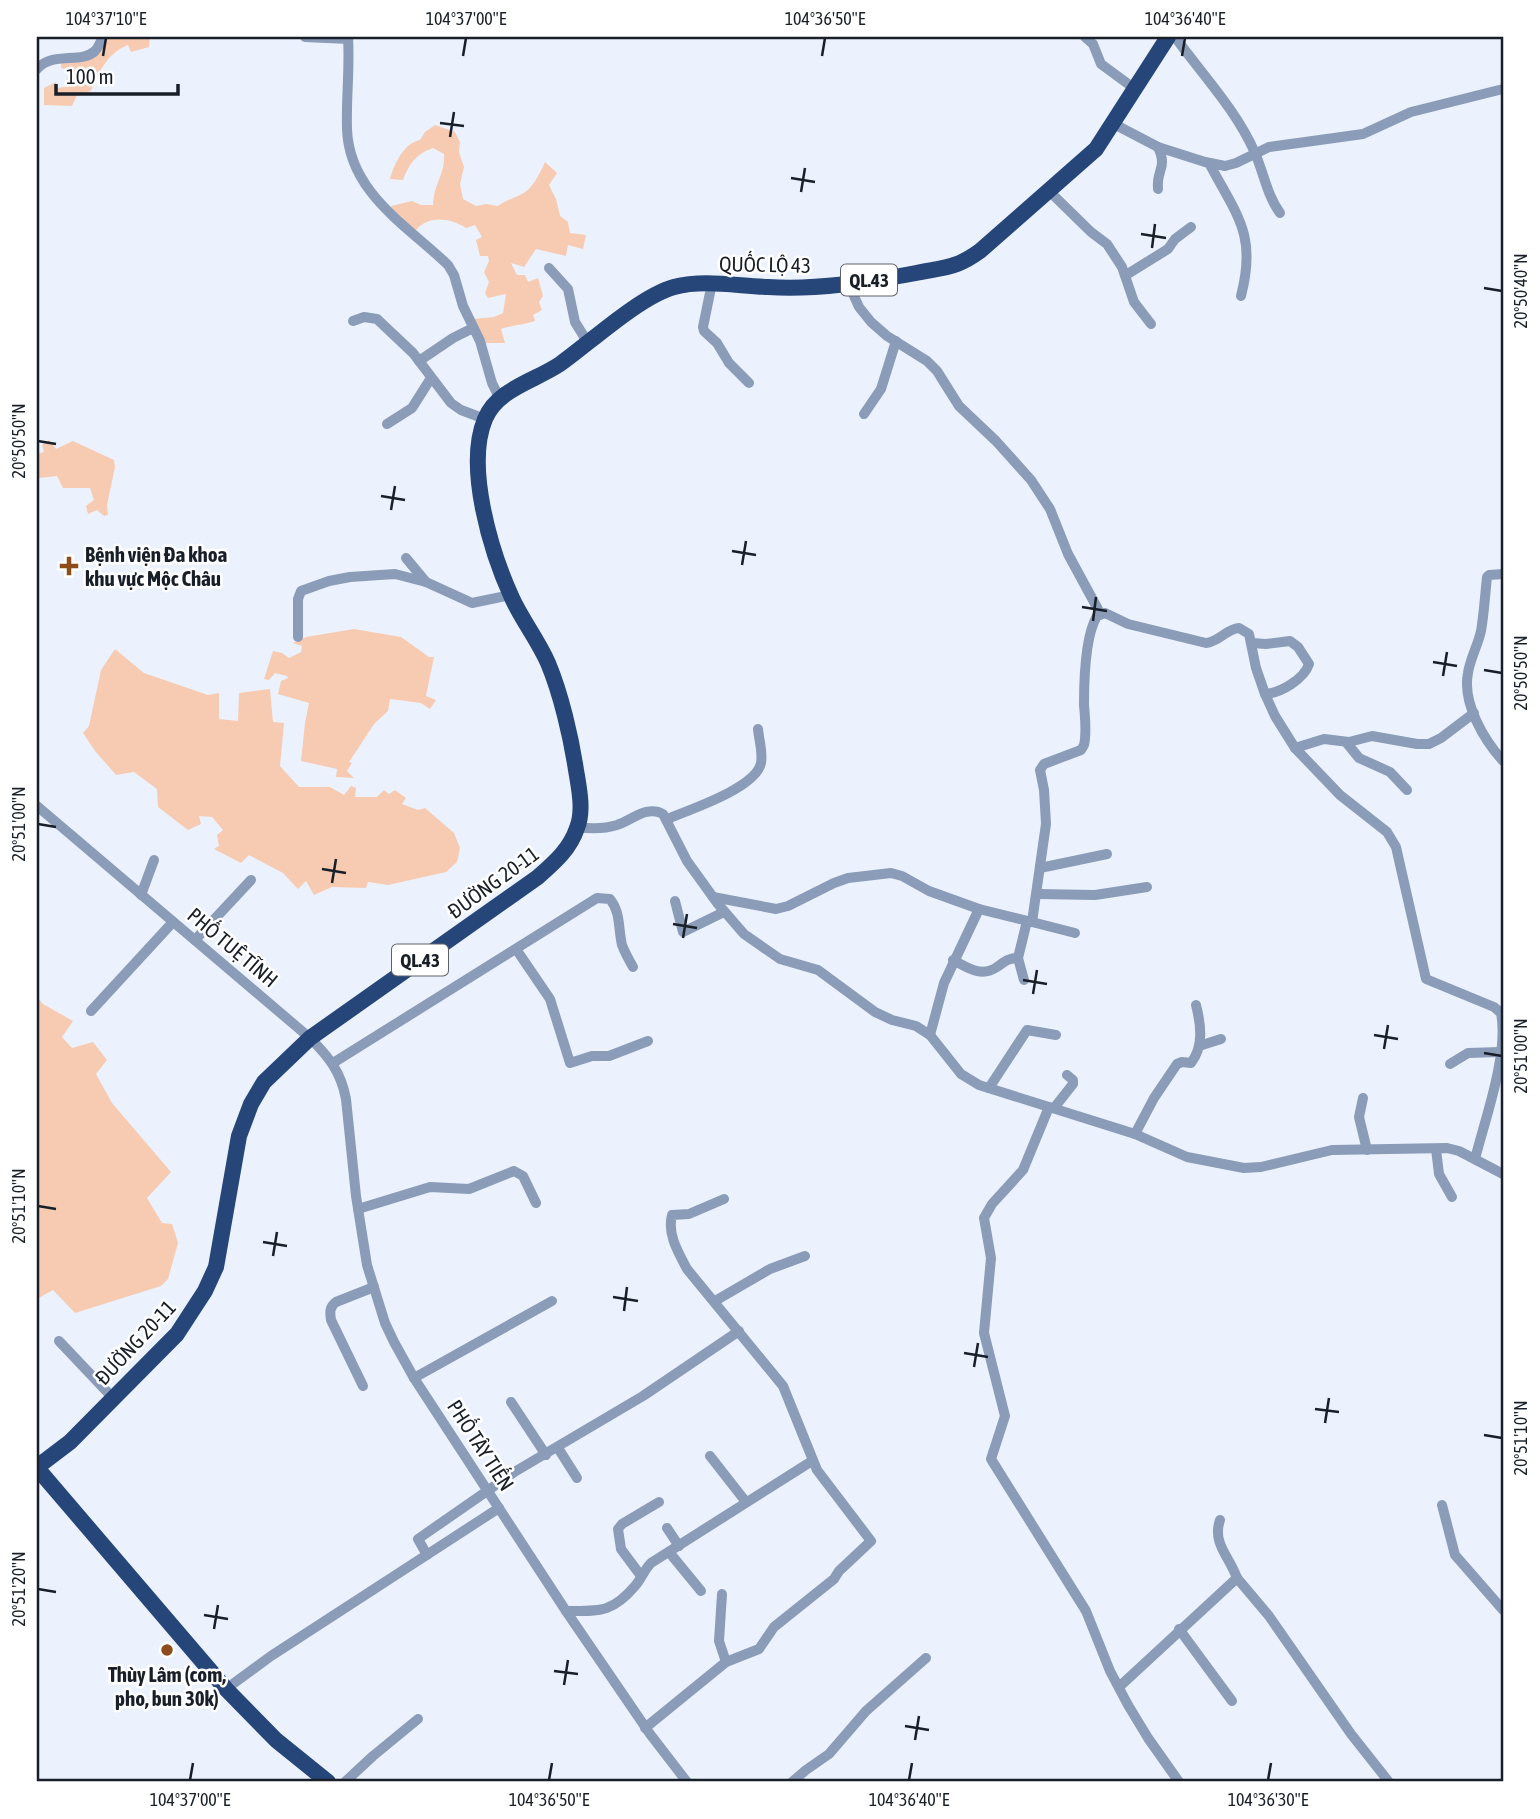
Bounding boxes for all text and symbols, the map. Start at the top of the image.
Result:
text: 104°37'10"E [66,8,147,29]
text: 104°37'00"E [426,8,507,29]
text: 104°36'50"E [785,8,866,29]
text: 104°36'40"E [1145,8,1226,29]
scale bar [56,52,178,96]
text: 100 m [66,64,114,88]
street label: QUỐC LỘ 43 [719,250,811,277]
text: 20°50'40"N [1510,253,1531,329]
road number: QL.43 [841,264,897,296]
text: 20°50'50"N [8,403,29,479]
place label: Bệnh viện Đa khoa khu vực Mộc Châu [85,542,228,590]
marker: Bệnh viện Đa khoa khu vực Mộc Châu [59,556,79,576]
text: 20°50'50"N [1510,635,1531,711]
text: 20°51'00"N [8,786,29,862]
street label: ĐƯỜNG 20-11 [443,841,543,923]
street label: PHỐ TUỆ TĨNH [183,902,284,992]
road number: QL.43 [392,944,448,976]
text: 20°51'00"N [1510,1018,1531,1094]
text: 20°51'10"N [8,1168,29,1244]
street label: ĐƯỜNG 20-11 [90,1295,180,1389]
street label: PHỐ TÂY TIẾN [443,1395,520,1495]
text: 20°51'10"N [1510,1400,1531,1476]
text: 20°51'20"N [8,1551,29,1627]
marker: Thùy Lâm (com, pho, bun 30k) [159,1642,175,1658]
place label: Thùy Lâm (com, pho, bun 30k) [108,1662,226,1710]
text: 104°37'00"E [150,1789,231,1810]
text: 104°36'50"E [509,1789,590,1810]
text: 104°36'40"E [869,1789,950,1810]
text: 104°36'30"E [1228,1789,1309,1810]

